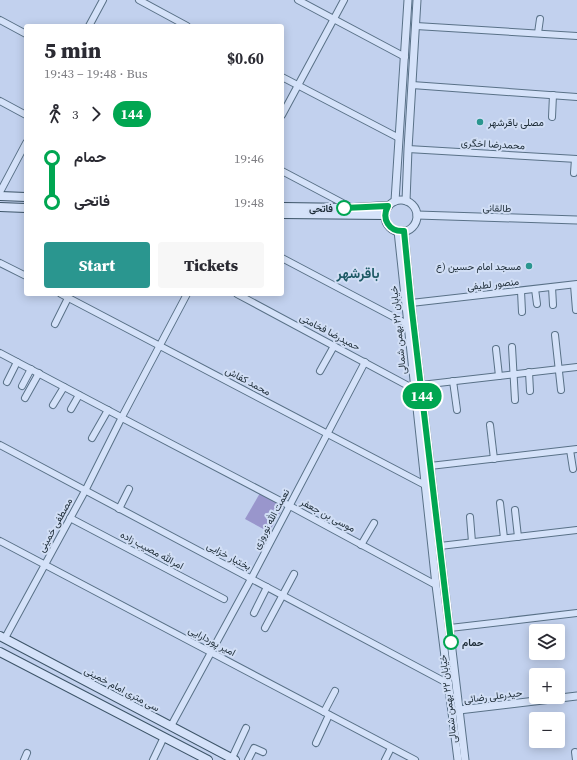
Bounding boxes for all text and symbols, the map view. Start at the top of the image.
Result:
text: 5 min [44,35,101,65]
text: $0.60 [227,48,264,69]
text: 19:43 – 19:48 · Bus [44,65,148,82]
icon: walk [44,103,66,125]
icon: forward [85,103,107,125]
text: 144 [121,104,143,124]
text: 3 [72,106,79,123]
place label: مصلی باقرشهر [487,116,544,129]
marker: مصلی باقرشهر [475,117,485,127]
street label: محمدرضا اخگری [461,136,525,152]
text: حمام [74,146,106,167]
text: 19:46 [234,150,264,167]
text: فاتحی [74,190,110,211]
text: 19:48 [234,194,264,211]
marker: فاتحی [336,200,352,216]
street label: طالقانی [482,201,512,215]
place label: فاتحی [309,202,333,215]
button: Start [44,242,150,288]
button: Tickets [158,242,264,288]
place label: مسجد امام حسین (ع [436,260,521,273]
marker: مسجد امام حسین (ع [524,261,534,271]
district label: باقرشهر [336,263,379,283]
street label: منصور لطیفی [466,275,520,293]
street label: خیابان ۲۲ بهمن شمالی [387,285,409,375]
street label: حمیدرضا فخامتی [297,311,363,354]
street label: محمد کفاش [223,364,273,398]
line badge: 144 [399,383,445,409]
text: 144 [411,386,433,406]
street label: نعمت الله نوروزی [250,487,292,551]
street label: مصطفی خمینی [35,495,75,555]
street label: موسی بن جعفر [297,495,358,535]
street label: امرالله مصیب زاده [118,528,186,572]
street label: بختیار خزایی [205,539,254,573]
street label: امیر پوردارایی [186,623,238,660]
map controls [529,624,565,748]
button: layers [529,624,565,660]
marker: حمام [443,634,459,650]
place label: حمام [462,636,484,649]
street label: خیابان ۲۲ بهمن شمالی [436,654,460,744]
street label: سی متری امام خمینی [82,664,162,714]
button: + [529,668,565,704]
street label: حیدرعلی رضائی [463,686,523,706]
button: − [529,712,565,748]

